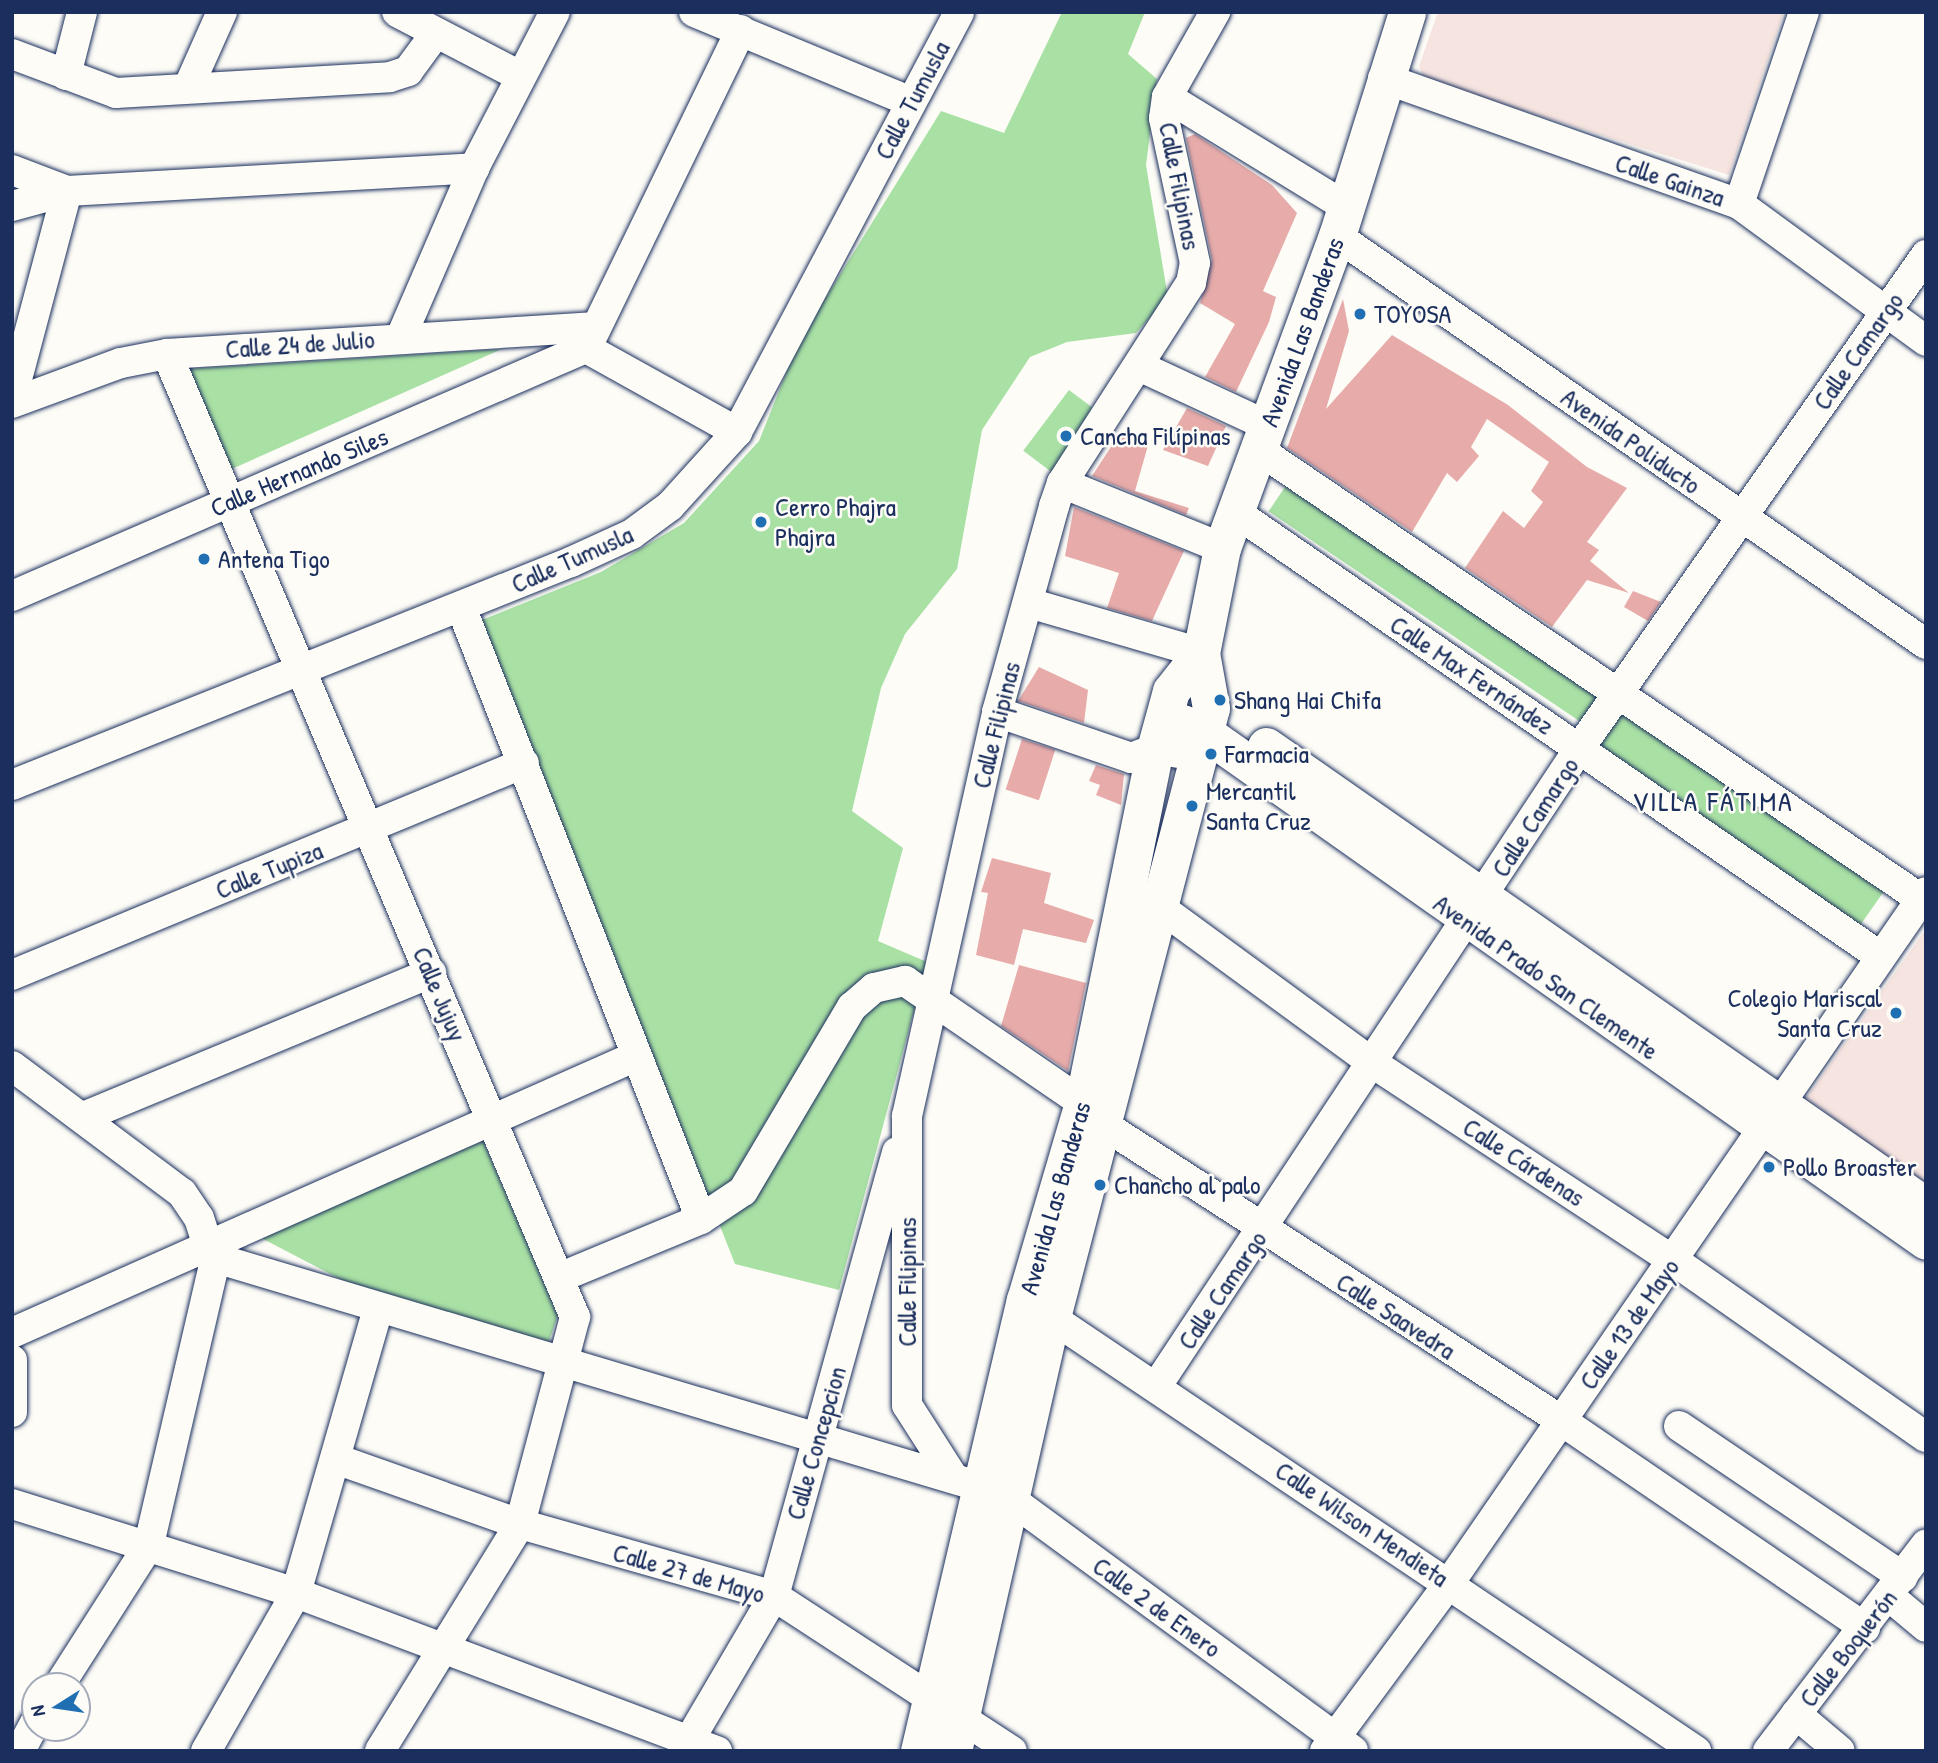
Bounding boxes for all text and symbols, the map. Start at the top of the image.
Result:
street label: Calle Tumusla [868,35,956,165]
street label: Calle Filipinas [1152,120,1208,252]
street label: Calle Gainza [1611,147,1729,213]
street label: Avenida Las Banderas [1253,233,1351,431]
street label: Calle Camargo [1806,286,1910,416]
place label: TOYOSA [1374,298,1451,330]
marker: TOYOSA [1352,306,1368,322]
street label: Calle 24 de Julio [224,323,376,365]
street label: Avenida Poliducto [1555,381,1707,501]
place label: Cancha Filípinas [1080,420,1231,452]
street label: Calle Hernando Siles [206,421,392,523]
marker: Cancha Filípinas [1058,428,1074,444]
place label: Cerro Phajra Phajra [775,491,896,552]
marker: Cerro Phajra Phajra [753,514,769,530]
street label: Calle Tumusla [506,518,638,600]
place label: Antena Tigo [218,543,330,575]
marker: Antena Tigo [196,551,212,567]
street label: Calle Max Fernández [1384,609,1560,741]
street label: Calle Filipinas [965,659,1027,791]
place label: Shang Hai Chifa [1234,684,1381,716]
marker: Shang Hai Chifa [1212,692,1228,708]
place label: Farmacia [1225,738,1309,770]
marker: Farmacia [1203,746,1219,762]
street label: Calle Camargo [1485,751,1585,883]
place label: Mercantil Santa Cruz [1206,775,1311,836]
district label: VILLA FÁTIMA [1634,784,1792,818]
marker: Mercantil Santa Cruz [1184,798,1200,814]
street label: Calle Tupiza [211,834,327,906]
street label: Avenida Prado San Clemente [1428,888,1664,1066]
street label: Calle Jujuy [406,942,474,1046]
place label: Colegio Mariscal Santa Cruz [1727,982,1882,1044]
marker: Colegio Mariscal Santa Cruz [1888,1005,1904,1021]
street label: Avenida Las Banderas [1013,1098,1097,1298]
street label: Calle Cárdenas [1457,1111,1591,1213]
place label: Pollo Broaster [1783,1151,1917,1183]
marker: Pollo Broaster [1761,1159,1777,1175]
place label: Chancho al palo [1114,1169,1260,1201]
marker: Chancho al palo [1092,1177,1108,1193]
street label: Calle Filipinas [891,1217,923,1347]
street label: Calle Camargo [1171,1225,1273,1355]
street label: Calle 13 de Mayo [1572,1253,1686,1395]
street label: Calle Saavedra [1331,1266,1461,1366]
street label: Calle Concepcion [779,1363,853,1523]
street label: Calle Wilson Mendieta [1270,1455,1454,1593]
street label: Calle 27 de Mayo [609,1536,769,1610]
street label: Calle 2 de Enero [1087,1550,1227,1664]
street label: Calle Boquerón [1792,1583,1904,1713]
north arrow [21,1672,91,1742]
text: N [24,1703,51,1719]

